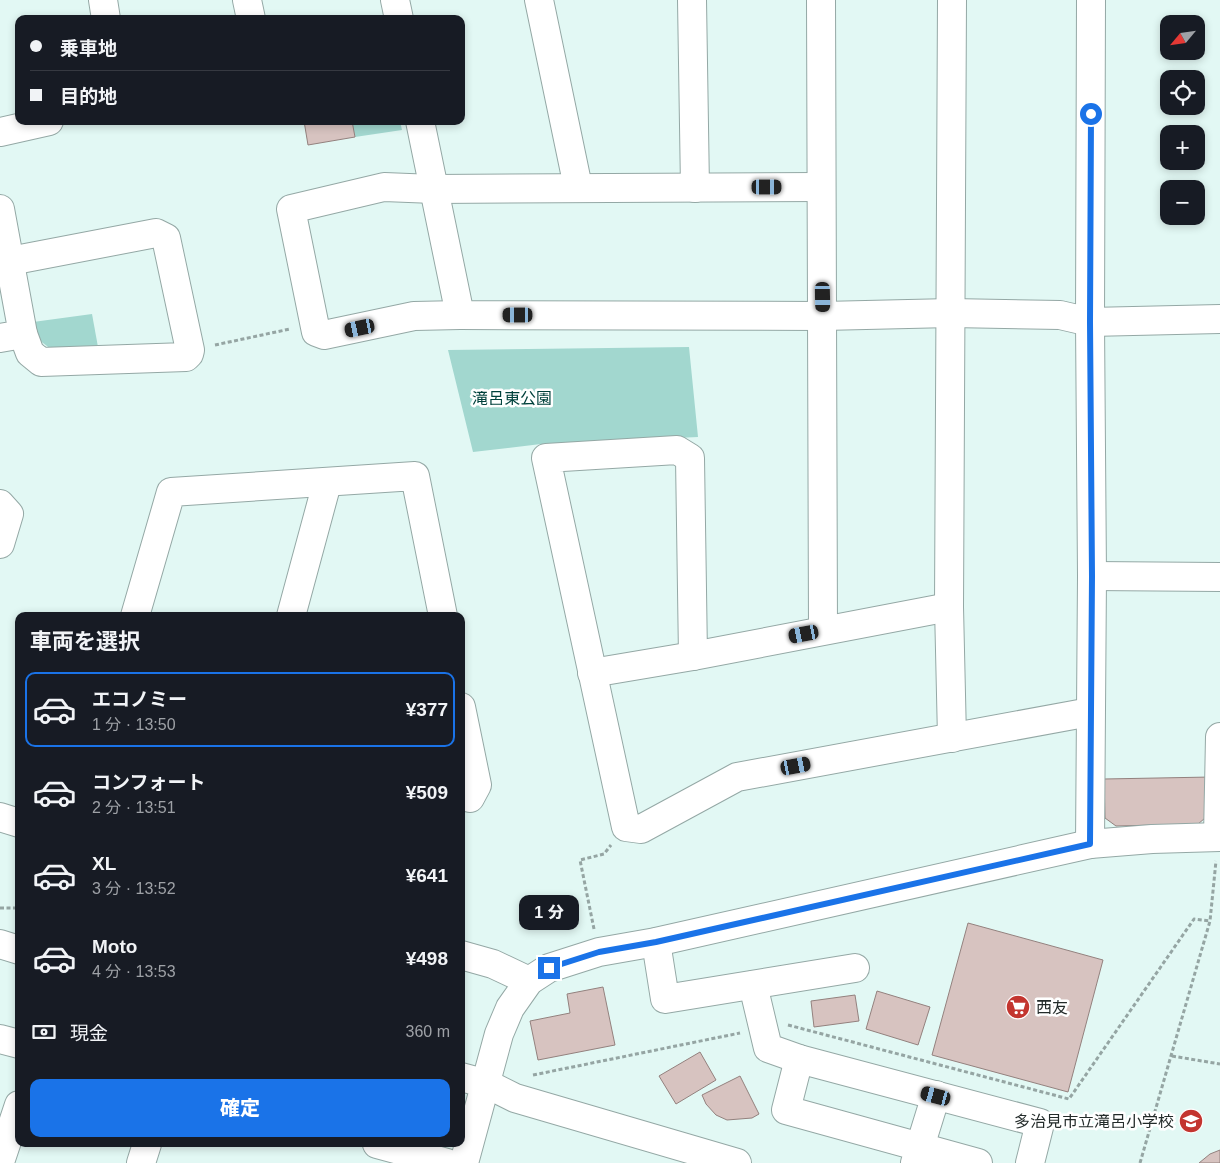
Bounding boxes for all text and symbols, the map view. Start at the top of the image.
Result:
north arrow [1160,15,1205,60]
map controls [1160,15,1205,225]
text: 乗車地 [60,38,117,59]
button: locate [1160,70,1205,115]
text: 目的地 [60,86,117,107]
route start [1080,103,1102,125]
button: + [1160,125,1205,170]
car [752,180,782,195]
button: − [1160,180,1205,225]
car [815,282,830,312]
car [503,308,533,323]
car [343,318,376,338]
park label: 滝呂東公園 [472,390,552,407]
car [787,624,820,644]
text: 車両を選択 [30,629,140,654]
icon: car [32,687,77,732]
text: エコノミー [92,689,187,710]
text: ¥377 [406,699,448,720]
text: 1 分 · 13:50 [92,716,176,733]
car [779,756,812,776]
icon: car [32,770,77,815]
text: コンフォート [92,772,205,793]
text: ¥509 [406,782,448,803]
text: 2 分 · 13:51 [92,799,176,816]
icon: car [32,853,77,898]
text: XL [92,853,116,874]
text: ¥641 [406,865,448,886]
text: 3 分 · 13:52 [92,880,176,897]
callout: 1 分 [519,896,579,930]
text: 1 分 [534,904,564,921]
icon: car [32,936,77,981]
text: Moto [92,936,137,957]
text: ¥498 [406,948,448,969]
route end [538,957,560,979]
text: 4 分 · 13:53 [92,963,176,980]
supermarket icon: 西友 [1005,994,1031,1020]
place label: 西友 [1036,999,1068,1016]
icon: cash [30,1018,58,1046]
text: 現金 [70,1023,108,1044]
text: 360 m [406,1023,450,1040]
button: 確定 [30,1079,450,1137]
car [919,1085,952,1107]
school or university icon: 多治見市立滝呂小学校 [1178,1108,1204,1134]
place label: 多治見市立滝呂小学校 [1014,1113,1174,1130]

